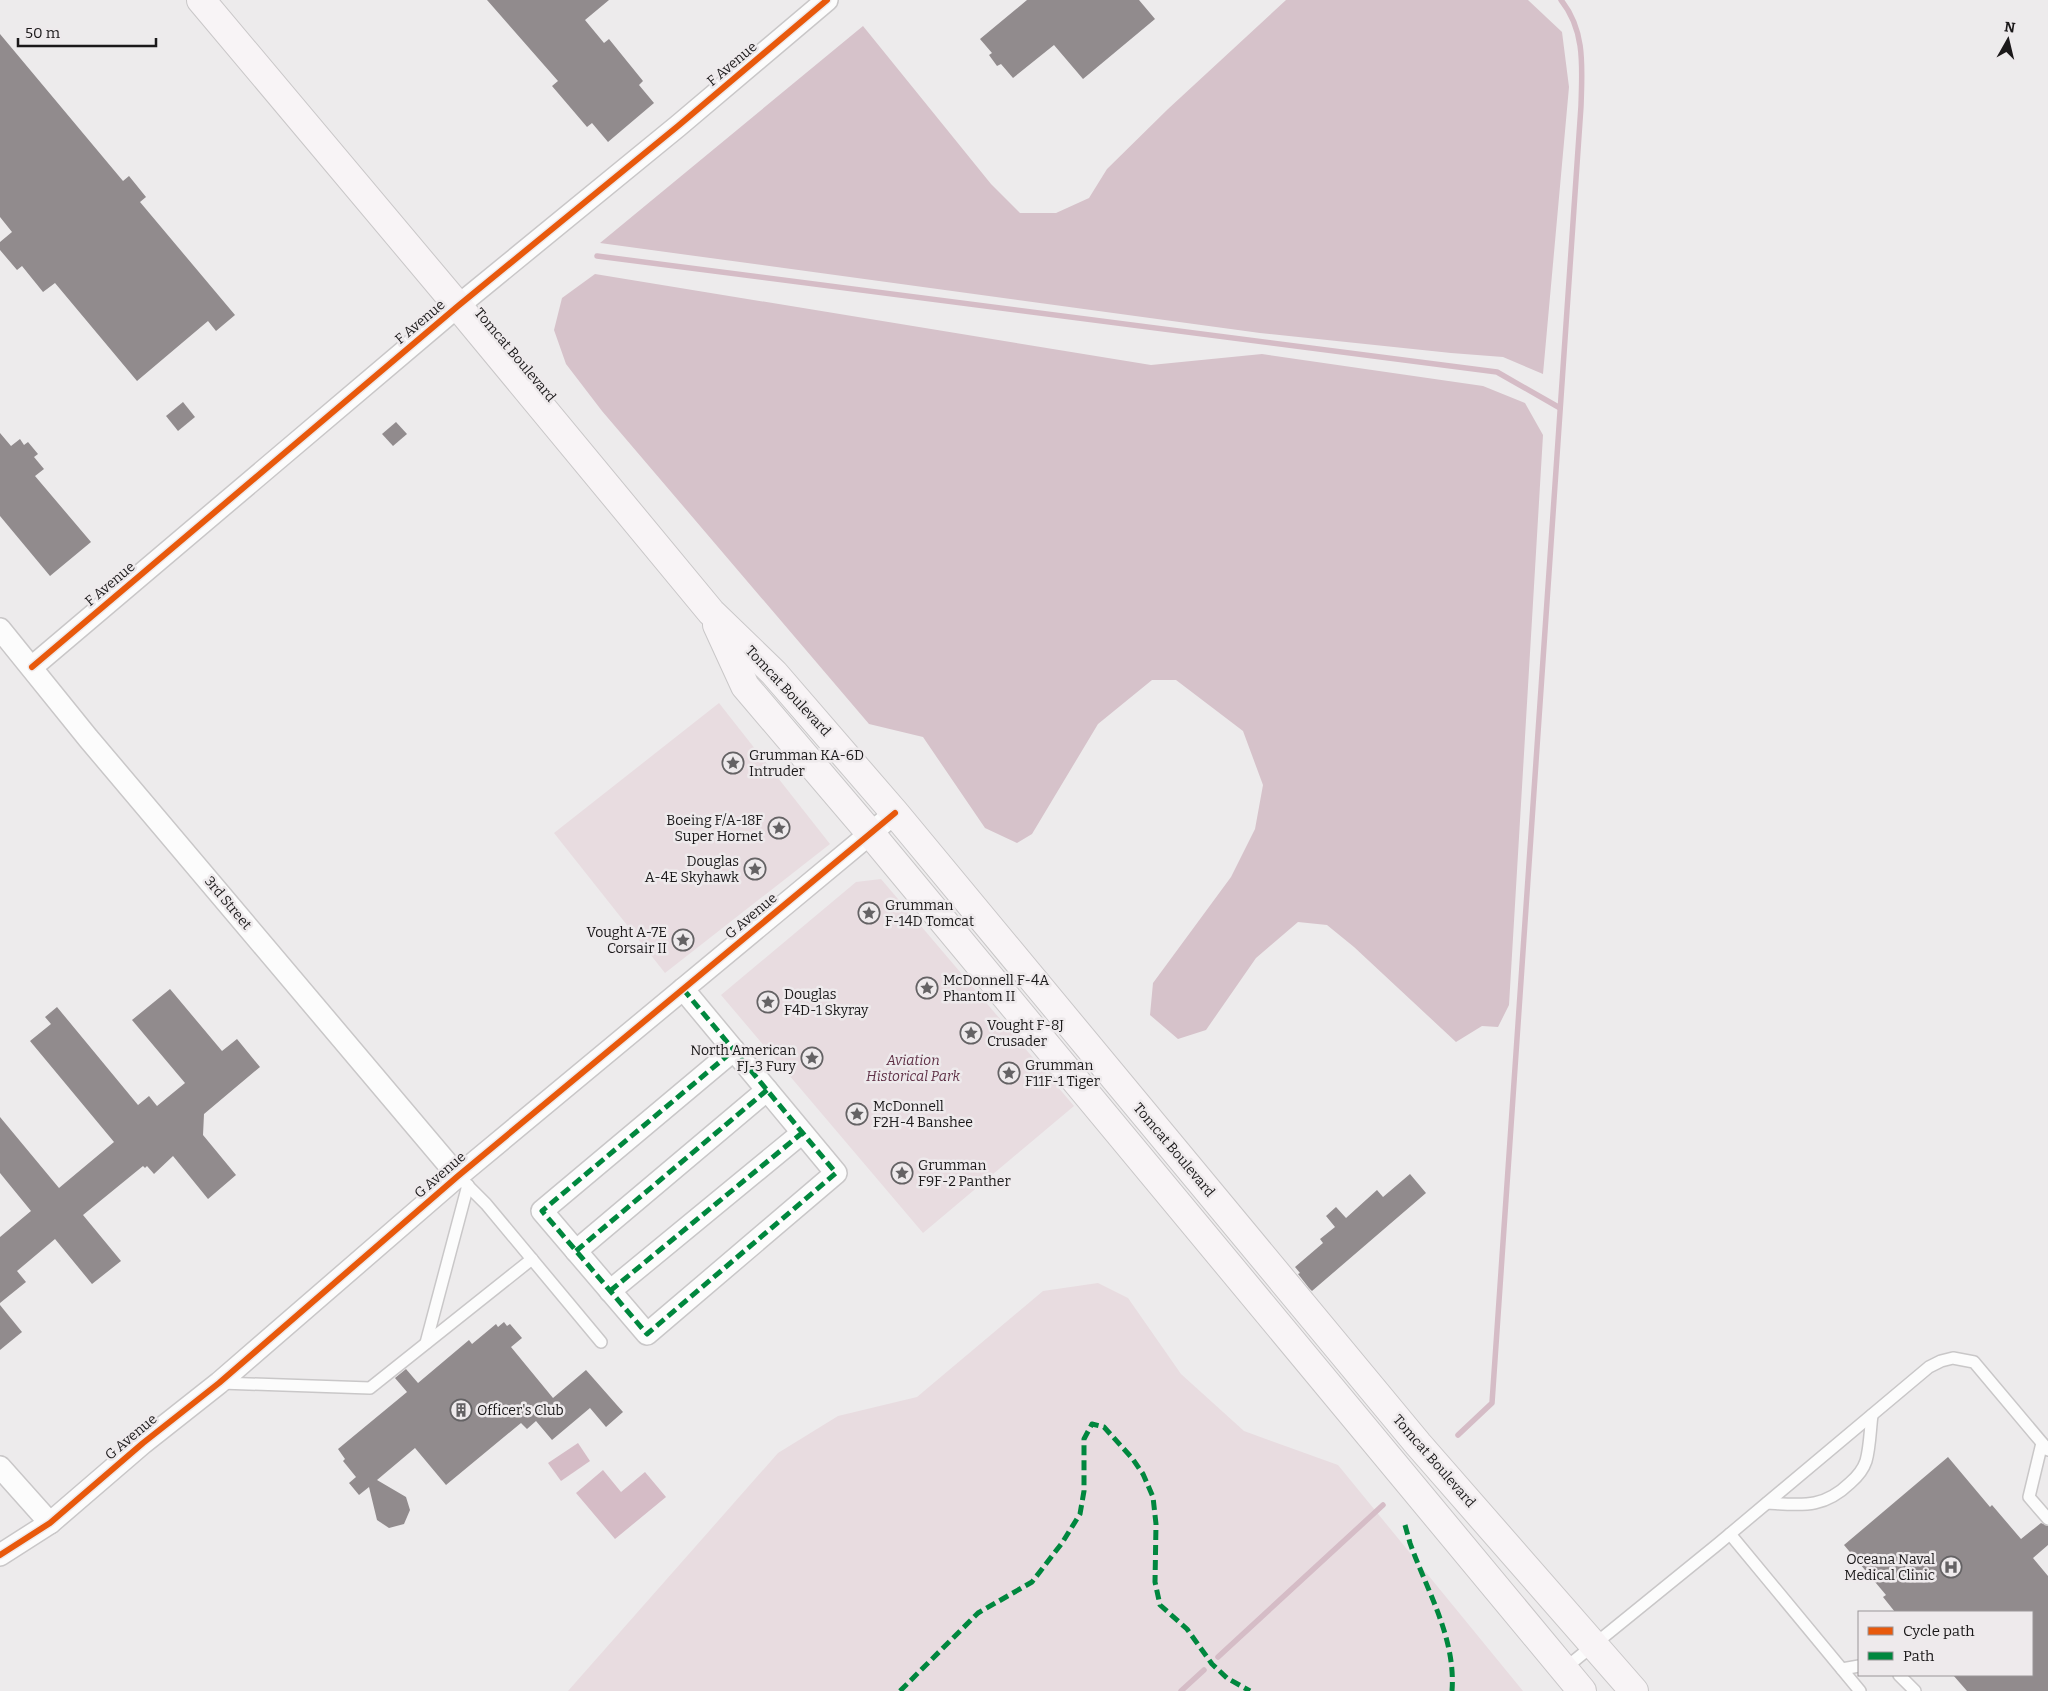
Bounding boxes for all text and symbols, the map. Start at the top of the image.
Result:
scale bar [18,15,155,47]
north arrow [1983,15,2033,65]
text: N [2003,18,2016,37]
text: 50 m [25,24,61,42]
street label: F Avenue [704,38,760,90]
street label: F Avenue [392,296,448,348]
street label: Tomcat Boulevard [471,305,559,405]
street label: F Avenue [82,558,138,610]
street label: Tomcat Boulevard [742,642,834,740]
place label: Grumman KA-6D Intruder [749,747,864,780]
place icon: Grumman KA-6D Intruder [721,751,745,775]
place label: Boeing F/A-18F Super Hornet [666,812,763,845]
place icon: Boeing F/A-18F Super Hornet [767,816,791,840]
place label: Douglas A-4E Skyhawk [645,853,739,886]
place icon: Douglas A-4E Skyhawk [743,857,767,881]
street label: 3rd Street [201,873,255,933]
street label: G Avenue [722,889,780,943]
place label: Grumman F-14D Tomcat [885,897,974,930]
place icon: Grumman F-14D Tomcat [857,901,881,925]
place label: Vought A-7E Corsair II [586,924,667,957]
place icon: Vought A-7E Corsair II [671,928,695,952]
place label: McDonnell F-4A Phantom II [943,972,1049,1005]
place icon: McDonnell F-4A Phantom II [915,976,939,1000]
place label: Douglas F4D-1 Skyray [784,986,869,1019]
place icon: Douglas F4D-1 Skyray [756,990,780,1014]
place label: Vought F-8J Crusader [987,1017,1064,1050]
place icon: Vought F-8J Crusader [959,1021,983,1045]
place label: North American FJ-3 Fury [690,1042,797,1075]
place icon: North American FJ-3 Fury [800,1046,824,1070]
park label: Aviation Historical Park [866,1052,960,1085]
place label: Grumman F11F-1 Tiger [1025,1057,1100,1090]
place icon: Grumman F11F-1 Tiger [997,1061,1021,1085]
place label: McDonnell F2H-4 Banshee [873,1098,973,1131]
street label: Tomcat Boulevard [1130,1100,1218,1200]
place icon: McDonnell F2H-4 Banshee [845,1102,869,1126]
street label: G Avenue [411,1148,469,1202]
place label: Grumman F9F-2 Panther [918,1157,1011,1190]
place icon: Grumman F9F-2 Panther [890,1161,914,1185]
building icon: Officer's Club [449,1398,473,1422]
place label: Officer's Club [477,1402,564,1419]
street label: G Avenue [102,1410,160,1464]
street label: Tomcat Boulevard [1389,1411,1479,1511]
place label: Oceana Naval Medical Clinic [1844,1551,1935,1584]
hospital icon: Oceana Naval Medical Clinic [1939,1555,1963,1579]
legend [1858,1611,2033,1676]
text: Cycle path [1903,1622,1975,1640]
text: Path [1903,1647,1935,1665]

